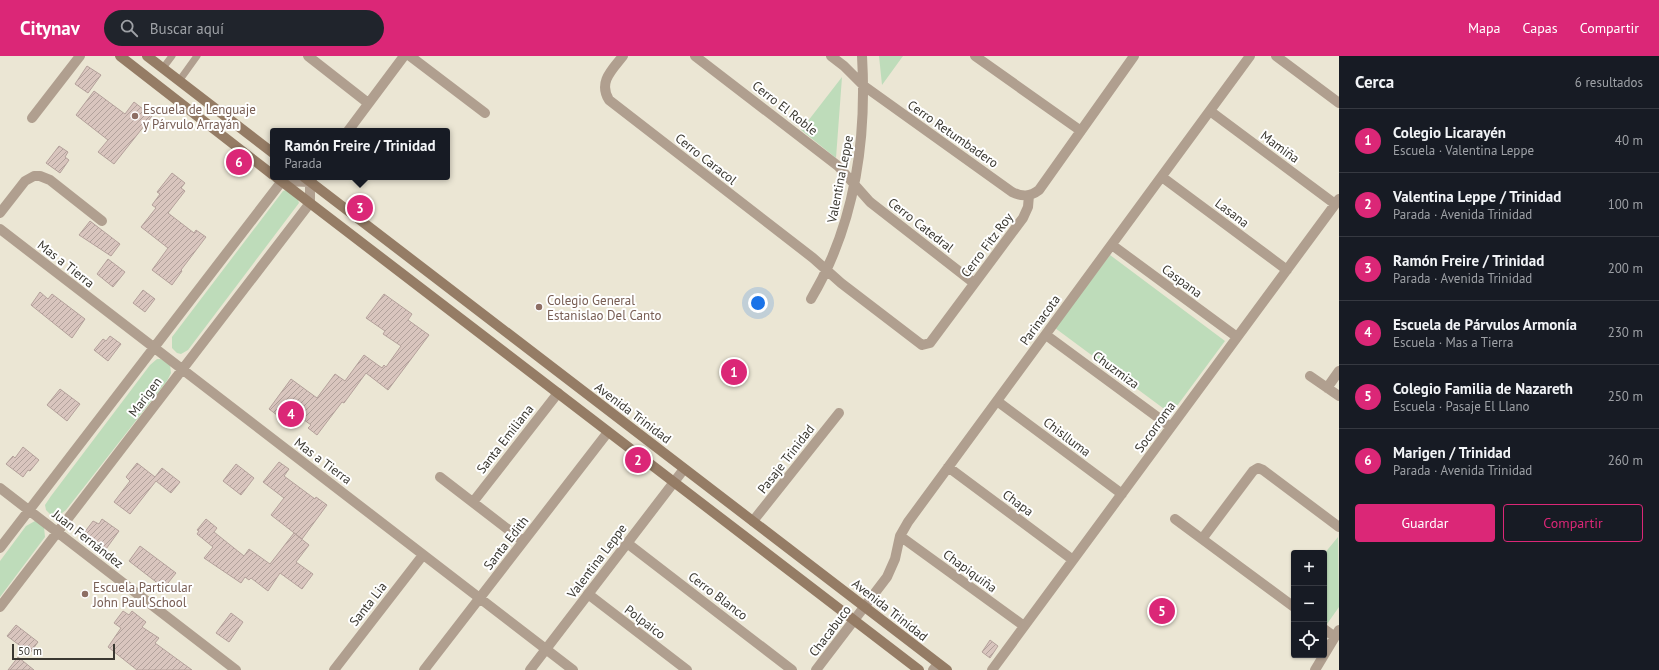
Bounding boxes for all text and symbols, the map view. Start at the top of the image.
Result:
search box [104,10,384,46]
text: Citynav [20,16,80,40]
icon: search [118,17,140,39]
text: Buscar aquí [150,19,224,38]
text: Mapa [1468,19,1501,37]
text: Capas [1523,19,1558,37]
text: Compartir [1580,19,1639,37]
text: Cerca [1355,71,1394,93]
text: 6 resultados [1575,74,1643,91]
street label: Cerro El Roble [749,77,821,139]
street label: Cerro Retumbadero [904,96,1002,172]
place label: Escuela de Lenguaje y Párvulo Arrayán [143,101,256,133]
marker: Escuela de Lenguaje y Párvulo Arrayán [130,111,140,121]
text: Colegio Licarayén [1393,123,1506,142]
street label: Mamiña [1257,127,1303,167]
popup [270,128,450,180]
street label: Cerro Caracol [672,130,740,189]
text: 1 [1364,132,1372,149]
text: 40 m [1615,132,1643,149]
street label: Valentina Leppe [823,134,857,225]
text: Ramón Freire / Trinidad [284,136,436,155]
text: Escuela · Valentina Leppe [1393,142,1534,159]
pin: 6 [226,147,252,177]
text: Parada [284,155,322,172]
text: Valentina Leppe / Trinidad [1393,187,1561,206]
pin: 3 [347,193,373,223]
street label: Cerro Catedral [885,194,958,256]
street label: Lasana [1212,195,1252,231]
text: 2 [1364,196,1372,213]
text: 100 m [1608,196,1643,213]
text: Parada · Avenida Trinidad [1393,206,1532,223]
street label: Cerro Fitz Roy [957,209,1017,281]
street label: Mas a Tierra [34,236,98,292]
text: Ramón Freire / Trinidad [1393,251,1544,270]
text: 3 [1364,260,1372,277]
text: 200 m [1608,260,1643,277]
street label: Caspana [1158,261,1206,301]
text: Parada · Avenida Trinidad [1393,270,1532,287]
street label: Parinacota [1016,291,1064,349]
place label: Colegio General Estanislao Del Canto [547,292,661,324]
your location [748,293,768,313]
marker: Colegio General Estanislao Del Canto [534,302,544,312]
text: Escuela de Párvulos Armonía [1393,315,1577,334]
text: 4 [1364,324,1372,341]
text: 230 m [1608,324,1643,341]
text: Escuela · Mas a Tierra [1393,334,1513,351]
street label: Chuzmiza [1089,347,1143,393]
pin: 1 [721,357,747,387]
street label: Marigen [125,374,165,420]
street label: Avenida Trinidad [591,379,675,447]
text: Colegio Familia de Nazareth [1393,379,1573,398]
text: 5 [1364,388,1372,405]
text: 250 m [1608,388,1643,405]
street label: Socorroma [1131,398,1179,456]
text: Escuela · Pasaje El Llano [1393,398,1530,415]
pin: 4 [278,399,304,429]
street label: Santa Emiliana [473,401,537,477]
street label: Chislluma [1040,414,1094,460]
street label: Pasaje Trinidad [754,421,818,497]
street label: Mas a Tierra [291,434,355,488]
text: Marigen / Trinidad [1393,443,1511,462]
pin: 2 [625,445,651,475]
text: 6 [1364,452,1372,469]
text: 260 m [1608,452,1643,469]
text: Parada · Avenida Trinidad [1393,462,1532,479]
street label: Chapa [999,486,1037,520]
button: Guardar [1355,504,1495,542]
button: Compartir [1503,504,1643,542]
street label: Juan Fernández [48,505,127,572]
street label: Santa Edith [480,513,532,573]
street label: Valentina Leppe [563,520,631,602]
street label: Chapiquiña [940,546,1000,596]
map controls [1291,550,1327,658]
button: + [1291,550,1327,586]
street label: Cerro Blanco [685,568,751,624]
street label: Avenida Trinidad [849,575,931,645]
street label: Santa Lia [345,578,391,630]
place label: Escuela Particular John Paul School [92,579,193,611]
button: − [1291,586,1327,622]
marker: Escuela Particular John Paul School [80,589,90,599]
pin: 5 [1149,596,1175,626]
street label: Polpaico [621,601,669,643]
street label: Chacabuco [805,602,855,660]
button: locate [1291,622,1327,658]
scale bar [12,642,115,661]
text: 50 m [18,644,42,658]

